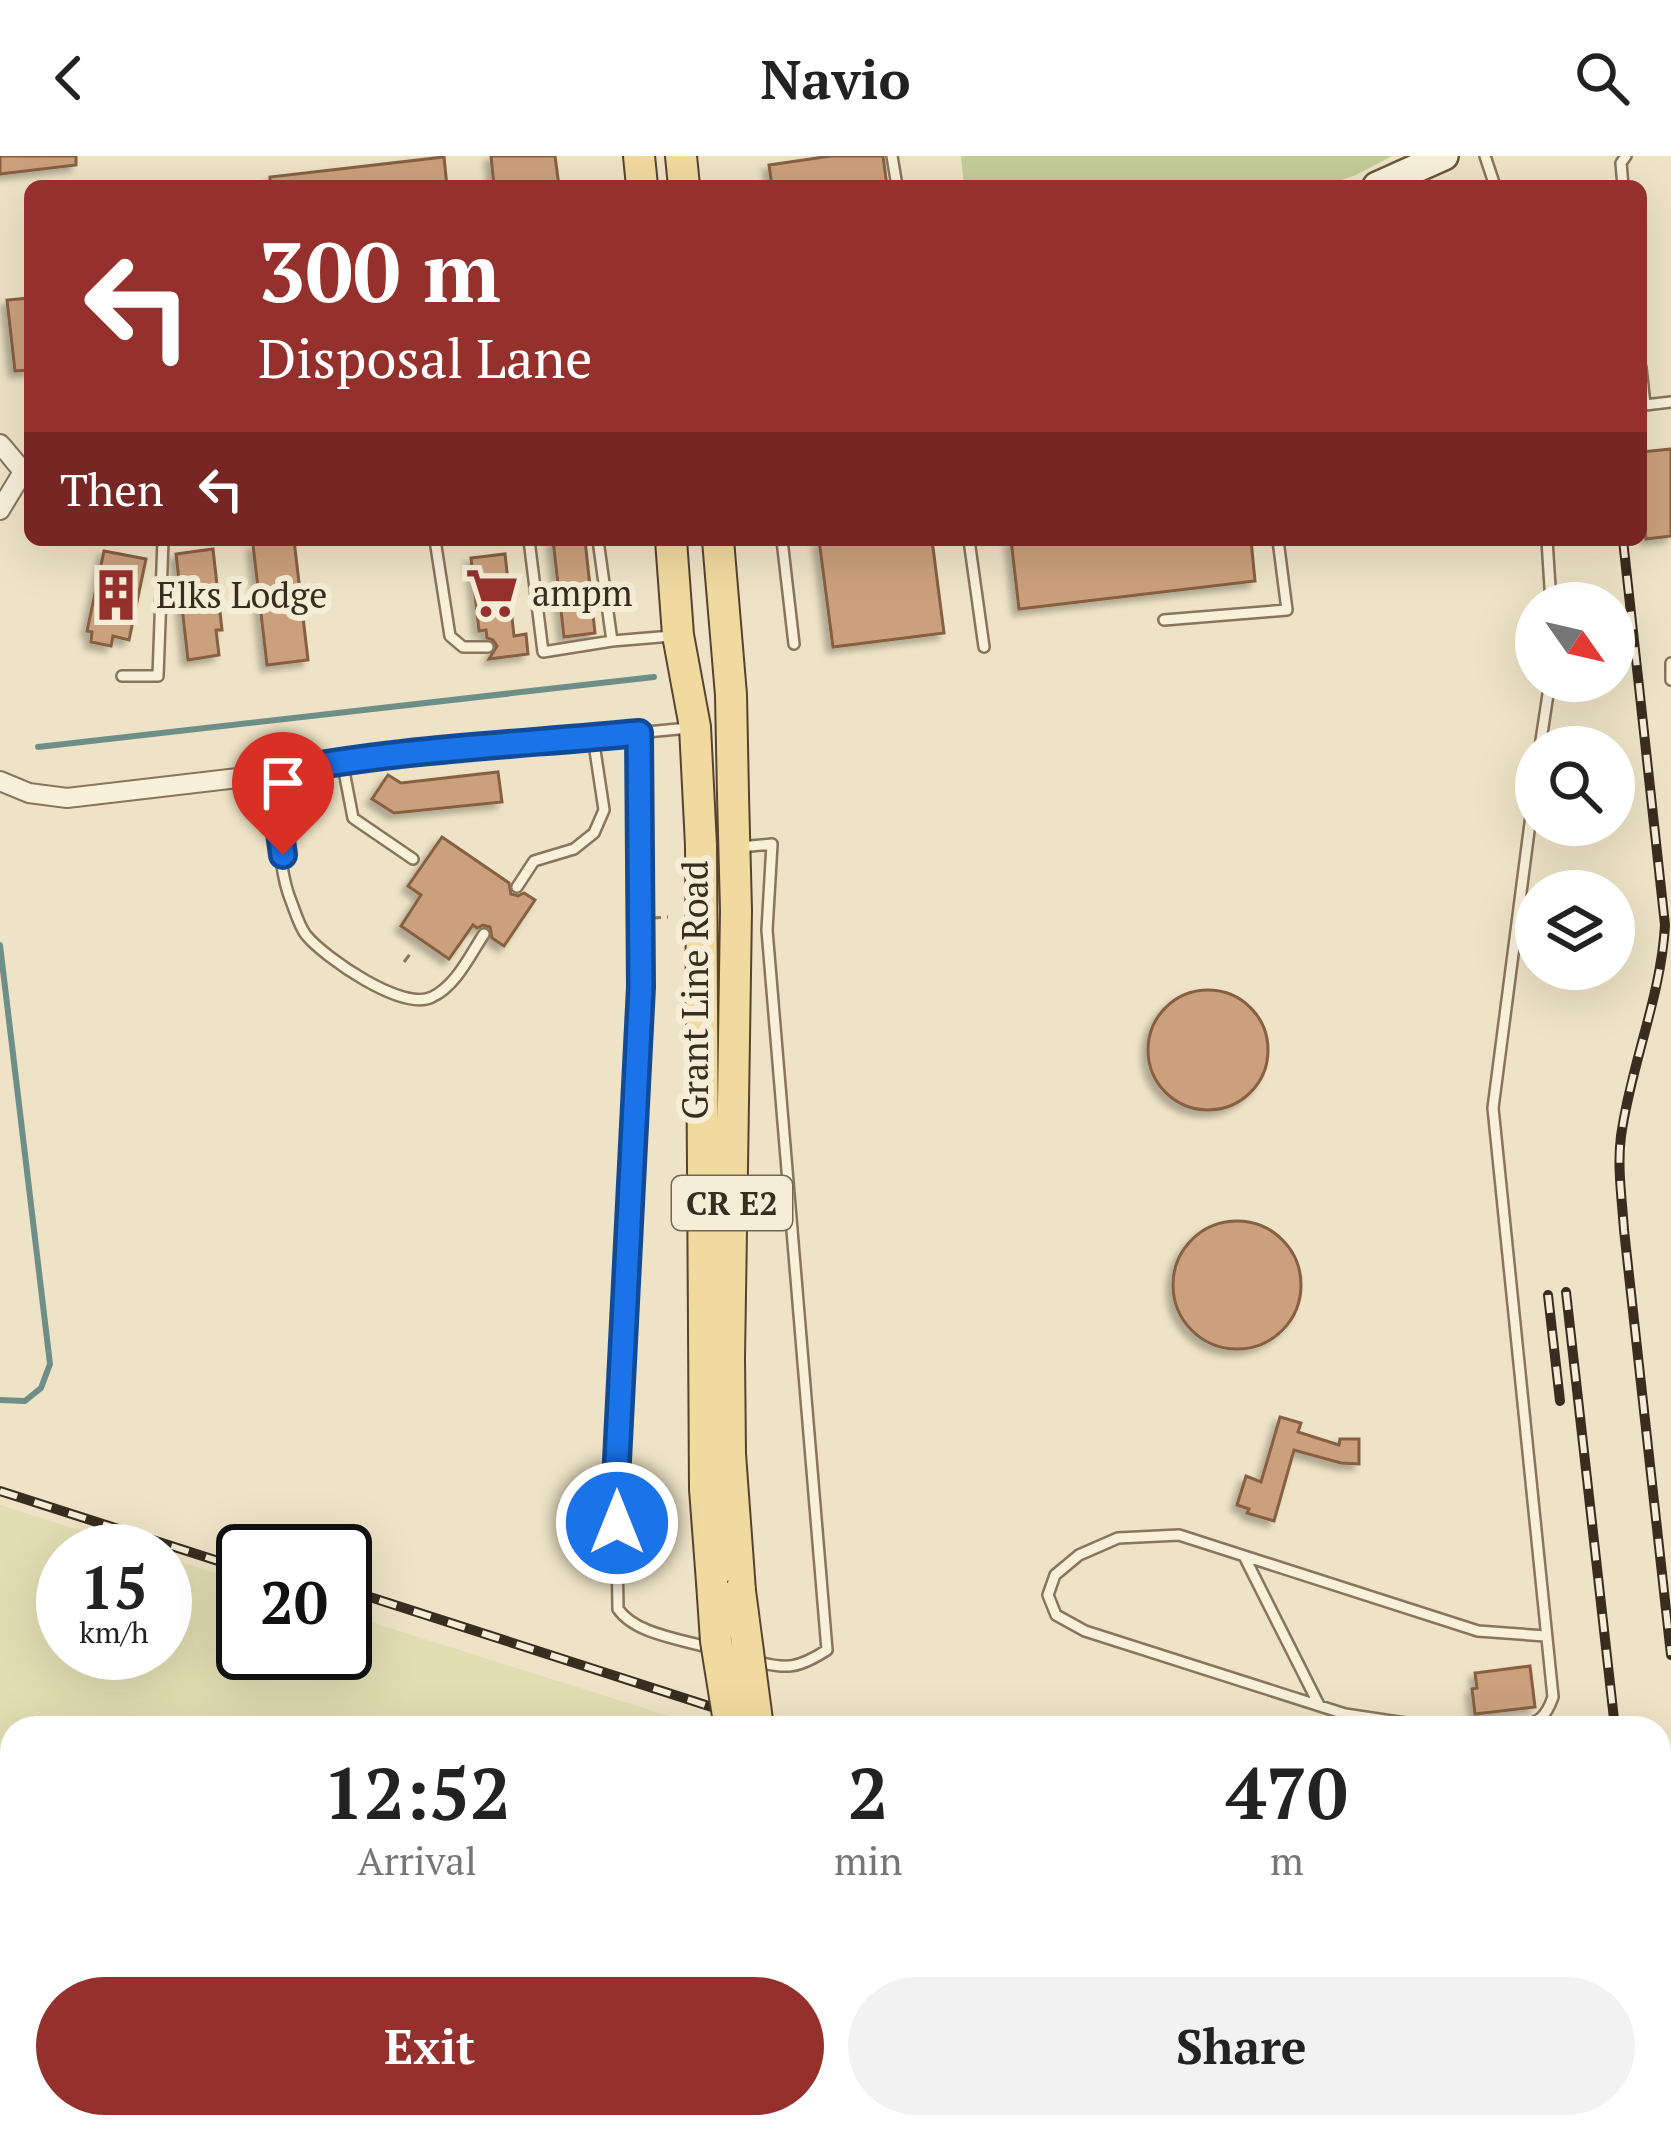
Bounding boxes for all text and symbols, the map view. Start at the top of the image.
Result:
text: Navio [760,43,911,114]
icon: back [36,45,102,111]
icon: search [1569,45,1635,111]
text: 300 m [258,215,501,326]
icon: left [60,228,216,384]
text: Disposal Lane [258,322,592,393]
icon: left [188,456,254,522]
text: Then [60,459,164,519]
supermarket icon: ampm [463,564,521,622]
building icon: Elks Lodge [87,566,145,624]
place label: ampm [532,569,633,616]
place label: Elks Lodge [156,571,327,618]
north arrow [1515,582,1635,702]
map controls [1515,582,1635,990]
button: search [1515,726,1635,846]
pin [232,732,334,855]
icon: arrive [250,750,316,816]
street label: Grant Line Road [671,860,718,1120]
button: layers [1515,870,1635,990]
road number: CR E2 [672,1176,792,1230]
position arrow [554,1460,680,1586]
speed limit sign: 20 [216,1524,372,1680]
text: 15 [80,1547,148,1626]
text: km/h [79,1612,149,1652]
text: 12:52 [323,1744,511,1840]
text: 2 [848,1744,889,1840]
text: 470 [1226,1744,1348,1840]
text: Arrival [357,1834,477,1886]
text: min [834,1834,902,1886]
text: m [1270,1834,1304,1886]
button: Exit [36,1977,824,2115]
button: Share [848,1977,1635,2115]

